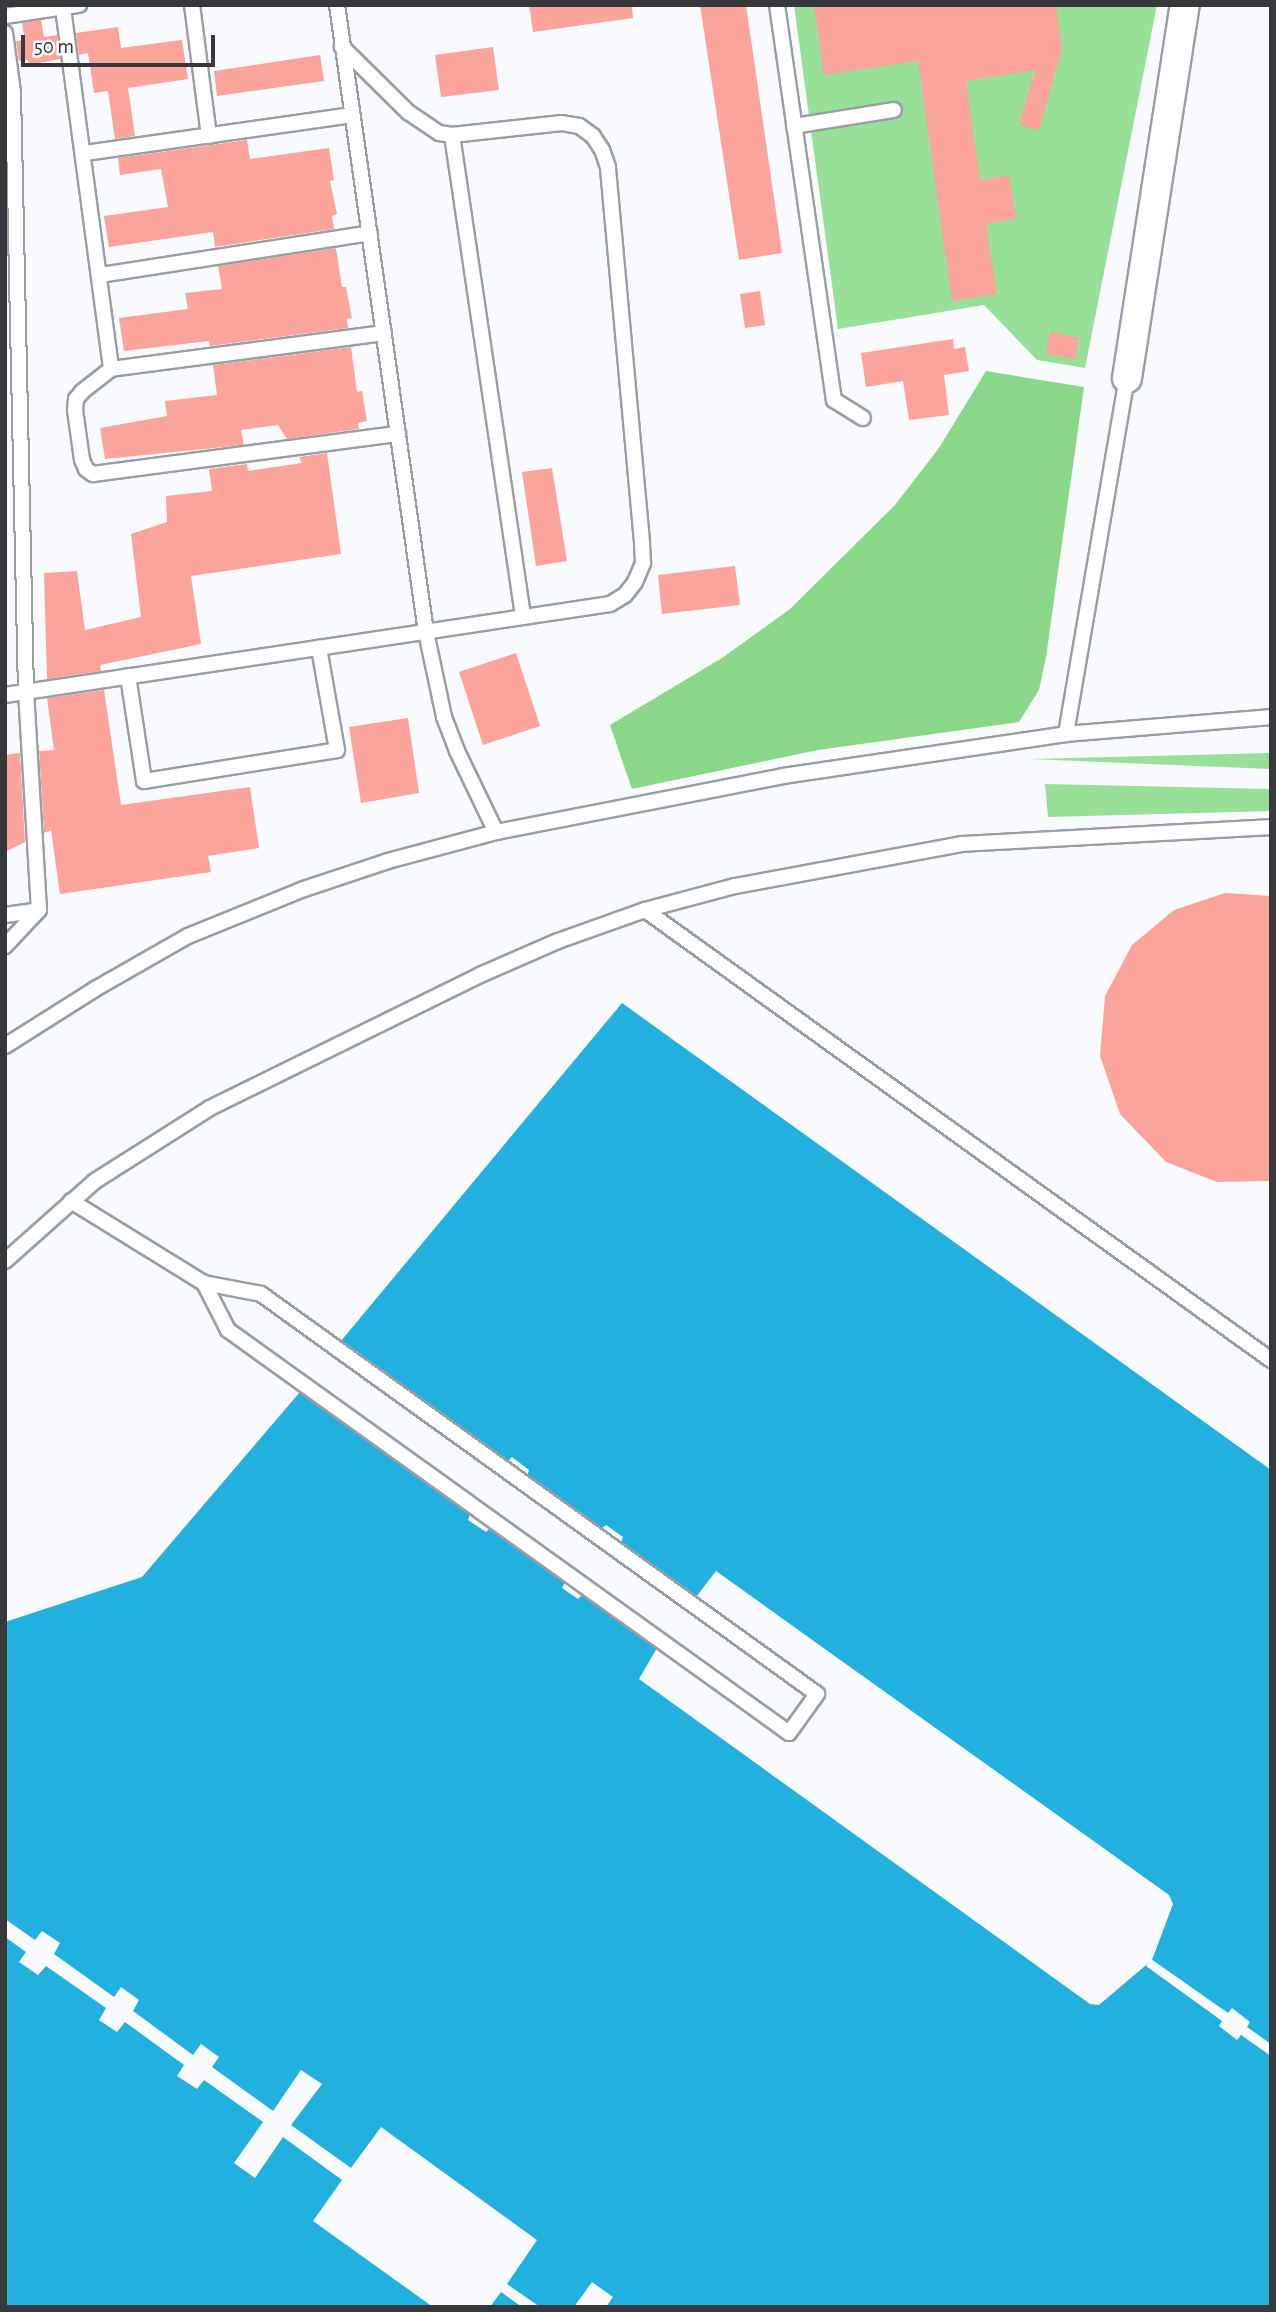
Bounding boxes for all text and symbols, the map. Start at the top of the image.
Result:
scale bar [24,21,219,65]
text: 50 m [34,36,74,57]

